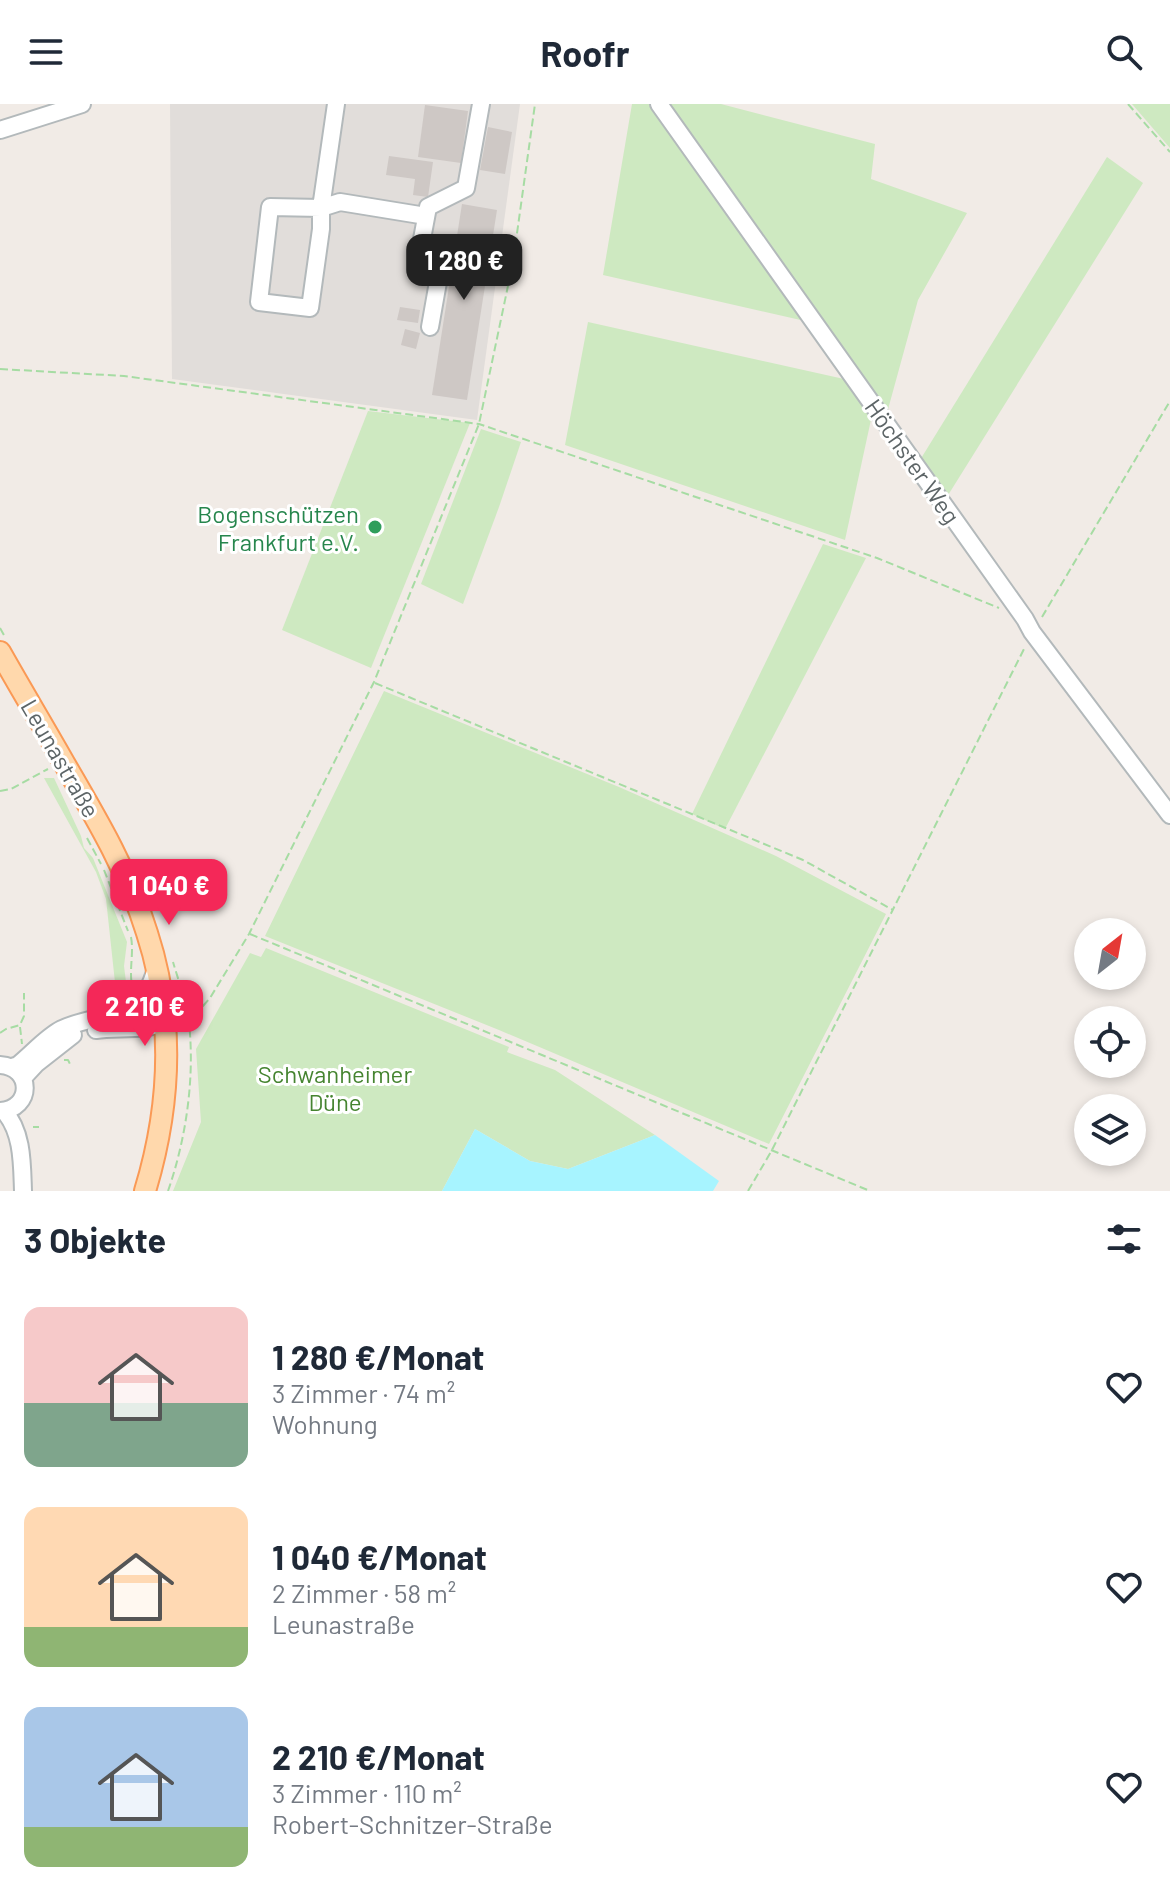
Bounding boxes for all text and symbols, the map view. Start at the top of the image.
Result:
icon: menu [24,30,68,74]
icon: search [1102,30,1146,74]
text: Roofr [540,31,630,74]
pin: 1 280 € [390,234,538,302]
text: 1 280 € [424,244,504,275]
street label: Höchster Weg [859,393,967,529]
place label: Bogenschützen Frankfurt e.V. [197,499,359,556]
marker: Bogenschützen Frankfurt e.V. [366,518,384,536]
street label: Leunastraße [15,694,107,822]
pin: 1 040 € [95,859,243,927]
text: 1 040 € [128,869,210,900]
north arrow [1074,918,1146,990]
map controls [1074,918,1146,1166]
pin: 2 210 € [71,980,219,1048]
text: 2 210 € [105,990,185,1021]
button: locate [1074,1006,1146,1078]
park label: Schwanheimer Düne [258,1059,412,1116]
button: layers [1074,1094,1146,1166]
icon: filters [1102,1217,1146,1261]
text: 3 Objekte [24,1219,166,1260]
text: 1 280 €/Monat [272,1336,484,1377]
icon: home [88,1339,184,1435]
icon: heart [1102,1365,1146,1409]
text: 3 Zimmer · 74 m² [272,1377,455,1408]
text: Wohnung [272,1408,378,1439]
text: 1 040 €/Monat [272,1536,487,1577]
icon: home [88,1539,184,1635]
icon: heart [1102,1565,1146,1609]
text: 2 Zimmer · 58 m² [272,1577,456,1608]
text: Leunastraße [272,1608,415,1639]
text: 2 210 €/Monat [272,1736,485,1777]
icon: home [88,1739,184,1835]
icon: heart [1102,1765,1146,1809]
text: 3 Zimmer · 110 m² [272,1777,462,1808]
text: Robert-Schnitzer-Straße [272,1808,553,1839]

